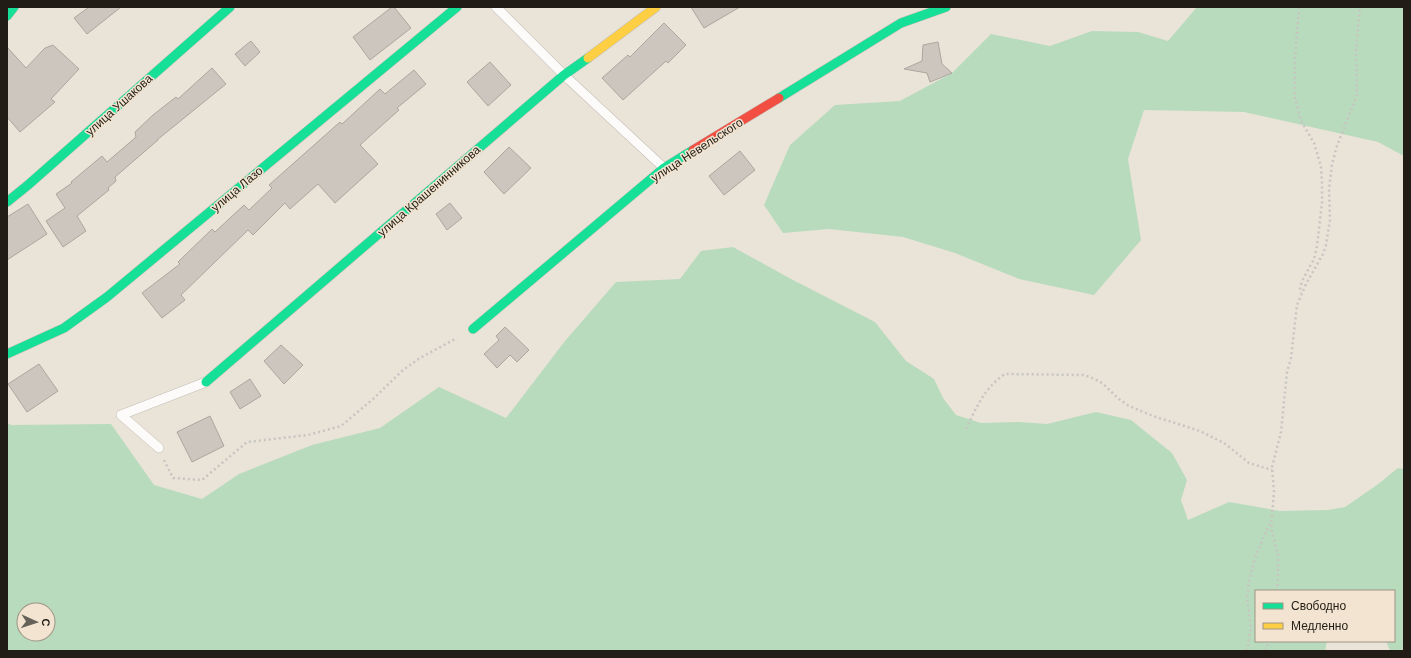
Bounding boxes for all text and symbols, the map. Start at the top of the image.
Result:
street label: улица Ушакова [83,71,155,139]
street label: улица Невельского [649,115,746,185]
street label: улица Крашенинникова [375,142,483,239]
street label: улица Лазо [208,163,266,215]
legend [1255,590,1395,642]
text: Свободно [1291,599,1346,613]
north arrow [16,602,56,642]
text: С [40,618,52,627]
text: Медленно [1291,619,1348,633]

